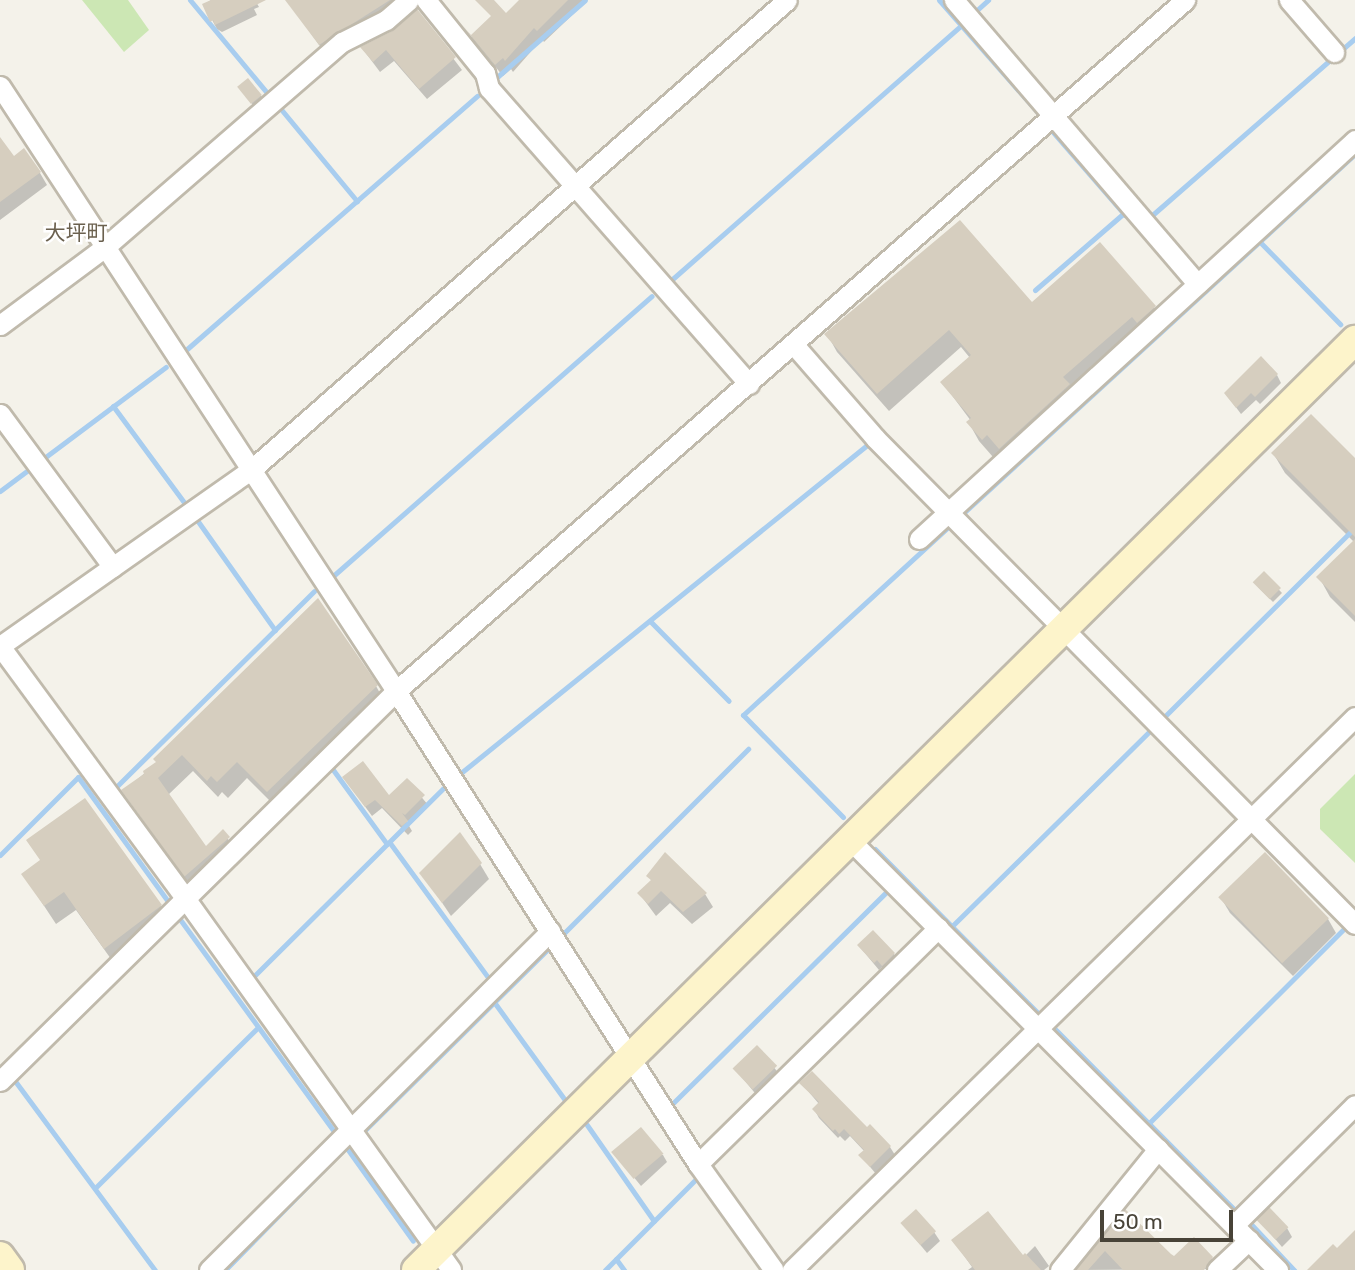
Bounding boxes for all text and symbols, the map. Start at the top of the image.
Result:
district label: 大坪町 [45,220,107,246]
scale bar [1103,1196,1236,1240]
text: 50 m [1113,1209,1163,1234]

